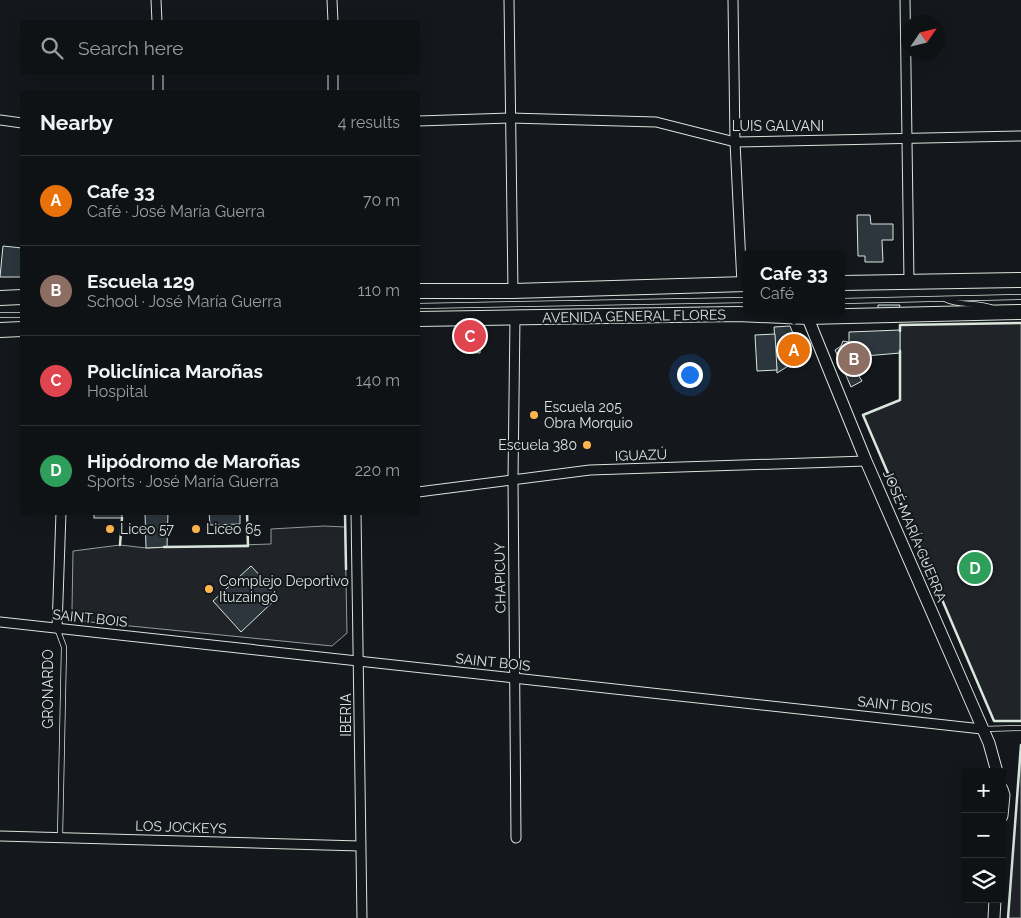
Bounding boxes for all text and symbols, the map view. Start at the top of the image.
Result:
north arrow [901,15,946,60]
search box [20,20,420,75]
icon: search [38,34,66,62]
text: Search here [78,37,184,59]
text: Nearby [40,110,113,135]
text: 4 results [338,113,400,132]
street label: LUIS GALVANI [732,118,824,134]
text: Cafe 33 [87,180,155,202]
text: A [51,191,61,210]
text: 70 m [363,191,400,210]
text: Café · José María Guerra [87,202,265,221]
popup [743,250,845,315]
text: Cafe 33 [760,262,828,284]
text: Escuela 129 [87,270,194,292]
text: B [51,281,61,300]
text: 110 m [358,281,400,300]
text: Café [760,284,794,303]
text: School · José María Guerra [87,292,282,311]
street label: AVENIDA GENERAL FLORES [542,306,726,326]
pin: C [454,317,486,355]
pin: A [778,331,810,369]
pin: B [838,340,870,378]
text: Policlínica Maroñas [87,360,263,382]
your location [677,362,703,388]
text: C [51,371,61,390]
text: 140 m [356,371,400,390]
text: Hospital [87,382,148,401]
place label: Escuela 205 Obra Morquio [544,399,633,431]
marker: Escuela 205 Obra Morquio [528,409,540,421]
place label: Escuela 380 [498,437,577,453]
marker: Escuela 380 [581,439,593,451]
street label: IGUAZÚ [614,445,668,464]
text: Hipódromo de Maroñas [87,450,300,472]
text: D [50,461,62,480]
text: 220 m [355,461,400,480]
street label: JOSÉ MARÍA GUERRA [880,467,951,605]
text: Sports · José María Guerra [87,472,279,491]
place label: Liceo 57 [120,521,175,537]
place label: Liceo 65 [206,521,261,537]
marker: Liceo 57 [104,523,116,535]
marker: Liceo 65 [190,523,202,535]
street label: CHAPICUY [491,542,509,614]
pin: D [959,549,991,587]
place label: Complejo Deportivo Ituzaingó [219,573,349,605]
marker: Complejo Deportivo Ituzaingó [203,583,215,595]
street label: SAINT BOIS [52,606,129,630]
street label: GRONARDO [40,649,56,729]
street label: SAINT BOIS [455,650,532,674]
street label: IBERIA [338,693,354,737]
street label: SAINT BOIS [857,693,934,717]
map controls [961,768,1006,903]
button: + [961,768,1006,813]
button: − [961,813,1006,858]
street label: LOS JOCKEYS [135,817,228,837]
button: layers [961,858,1006,903]

